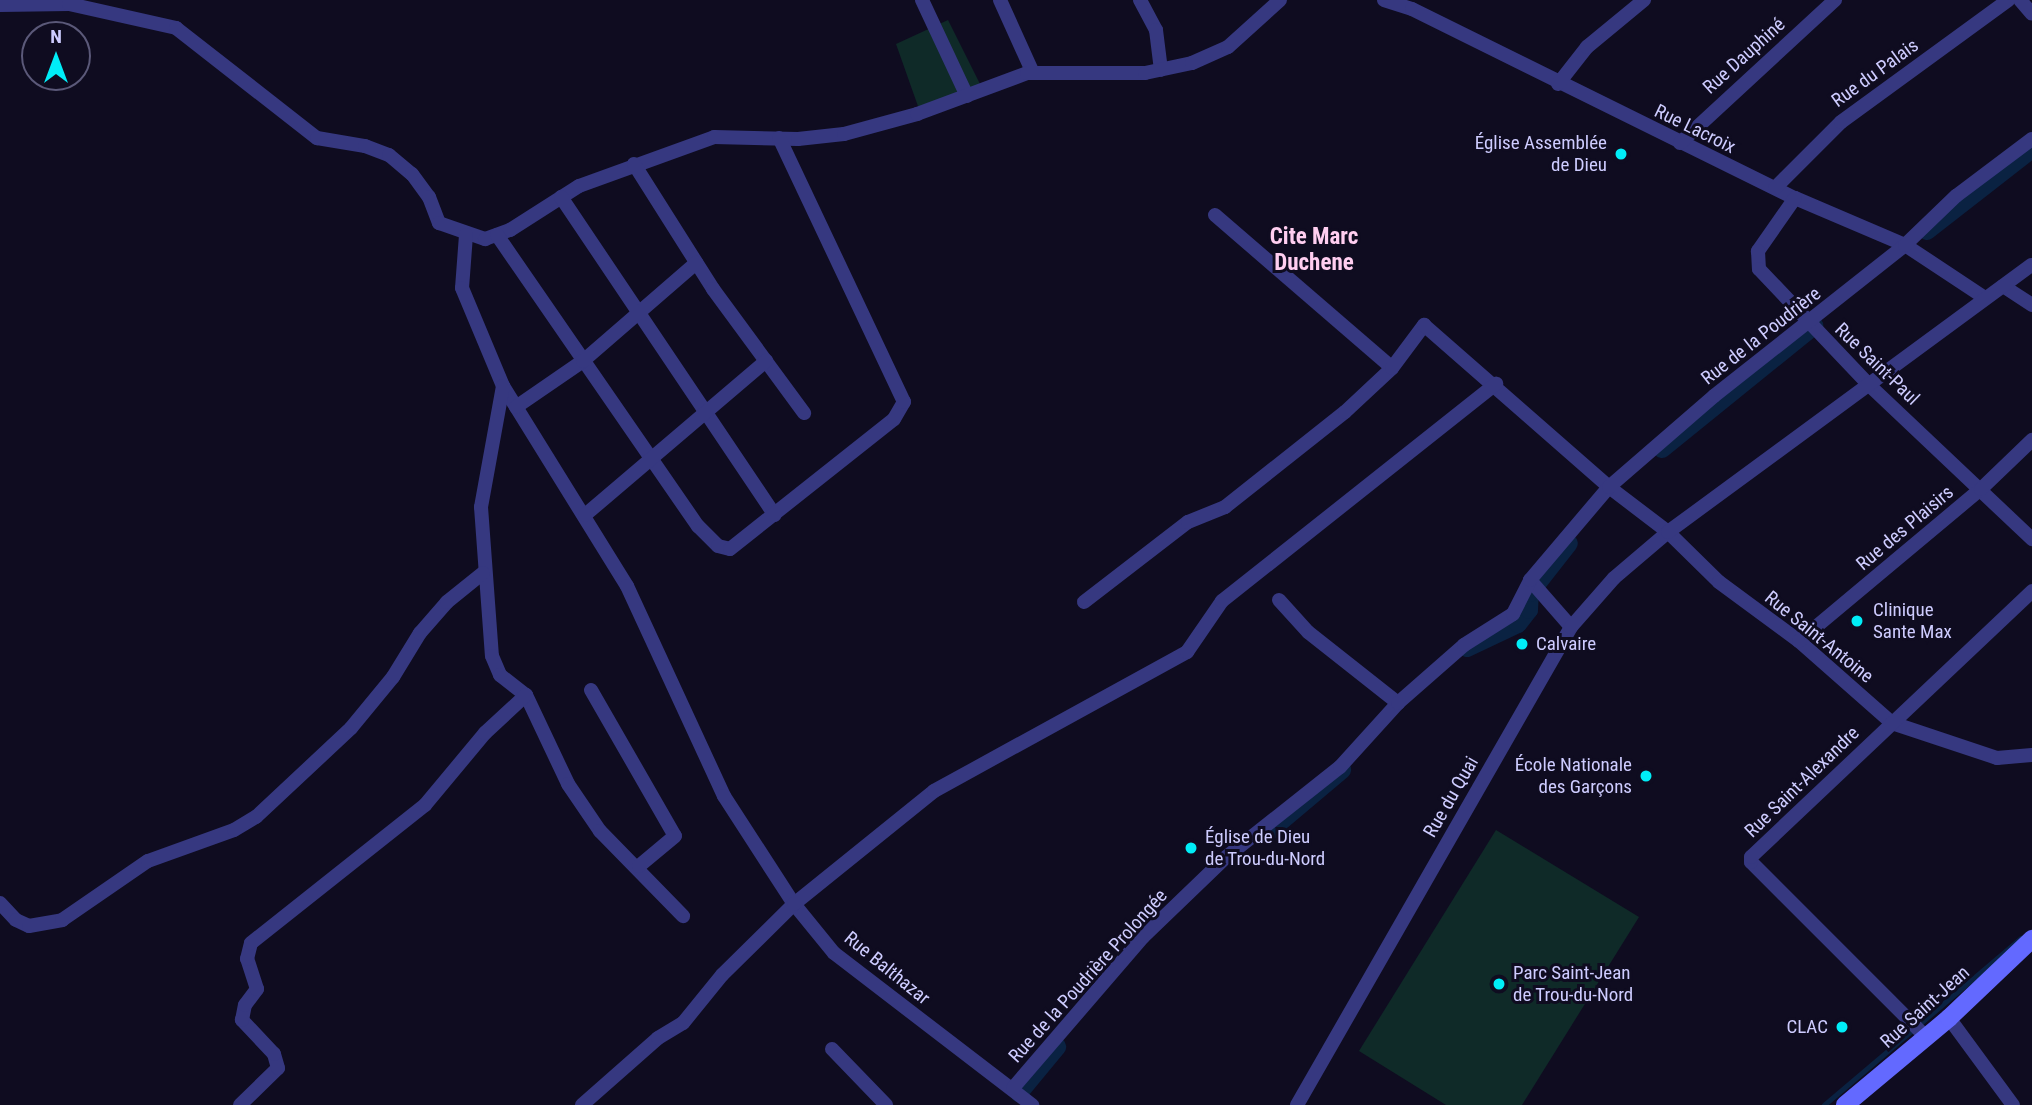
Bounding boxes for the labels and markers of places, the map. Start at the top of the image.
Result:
place label: Église Assemblée de Dieu [1475,132,1607,176]
marker: Église Assemblée de Dieu [1613,146,1629,162]
place label: Clinique Sante Max [1873,599,1952,643]
marker: Clinique Sante Max [1847,611,1867,631]
place label: Calvaire [1536,633,1596,655]
marker: Calvaire [1514,636,1530,652]
place label: École Nationale des Garçons [1515,754,1632,798]
marker: École Nationale des Garçons [1638,768,1654,784]
place label: Église de Dieu de Trou-du-Nord [1205,826,1326,870]
marker: Église de Dieu de Trou-du-Nord [1183,840,1199,856]
place label: Parc Saint-Jean de Trou-du-Nord [1513,962,1634,1006]
marker: Parc Saint-Jean de Trou-du-Nord [1491,976,1507,992]
place label: CLAC [1786,1016,1828,1038]
marker: CLAC [1834,1019,1850,1035]

